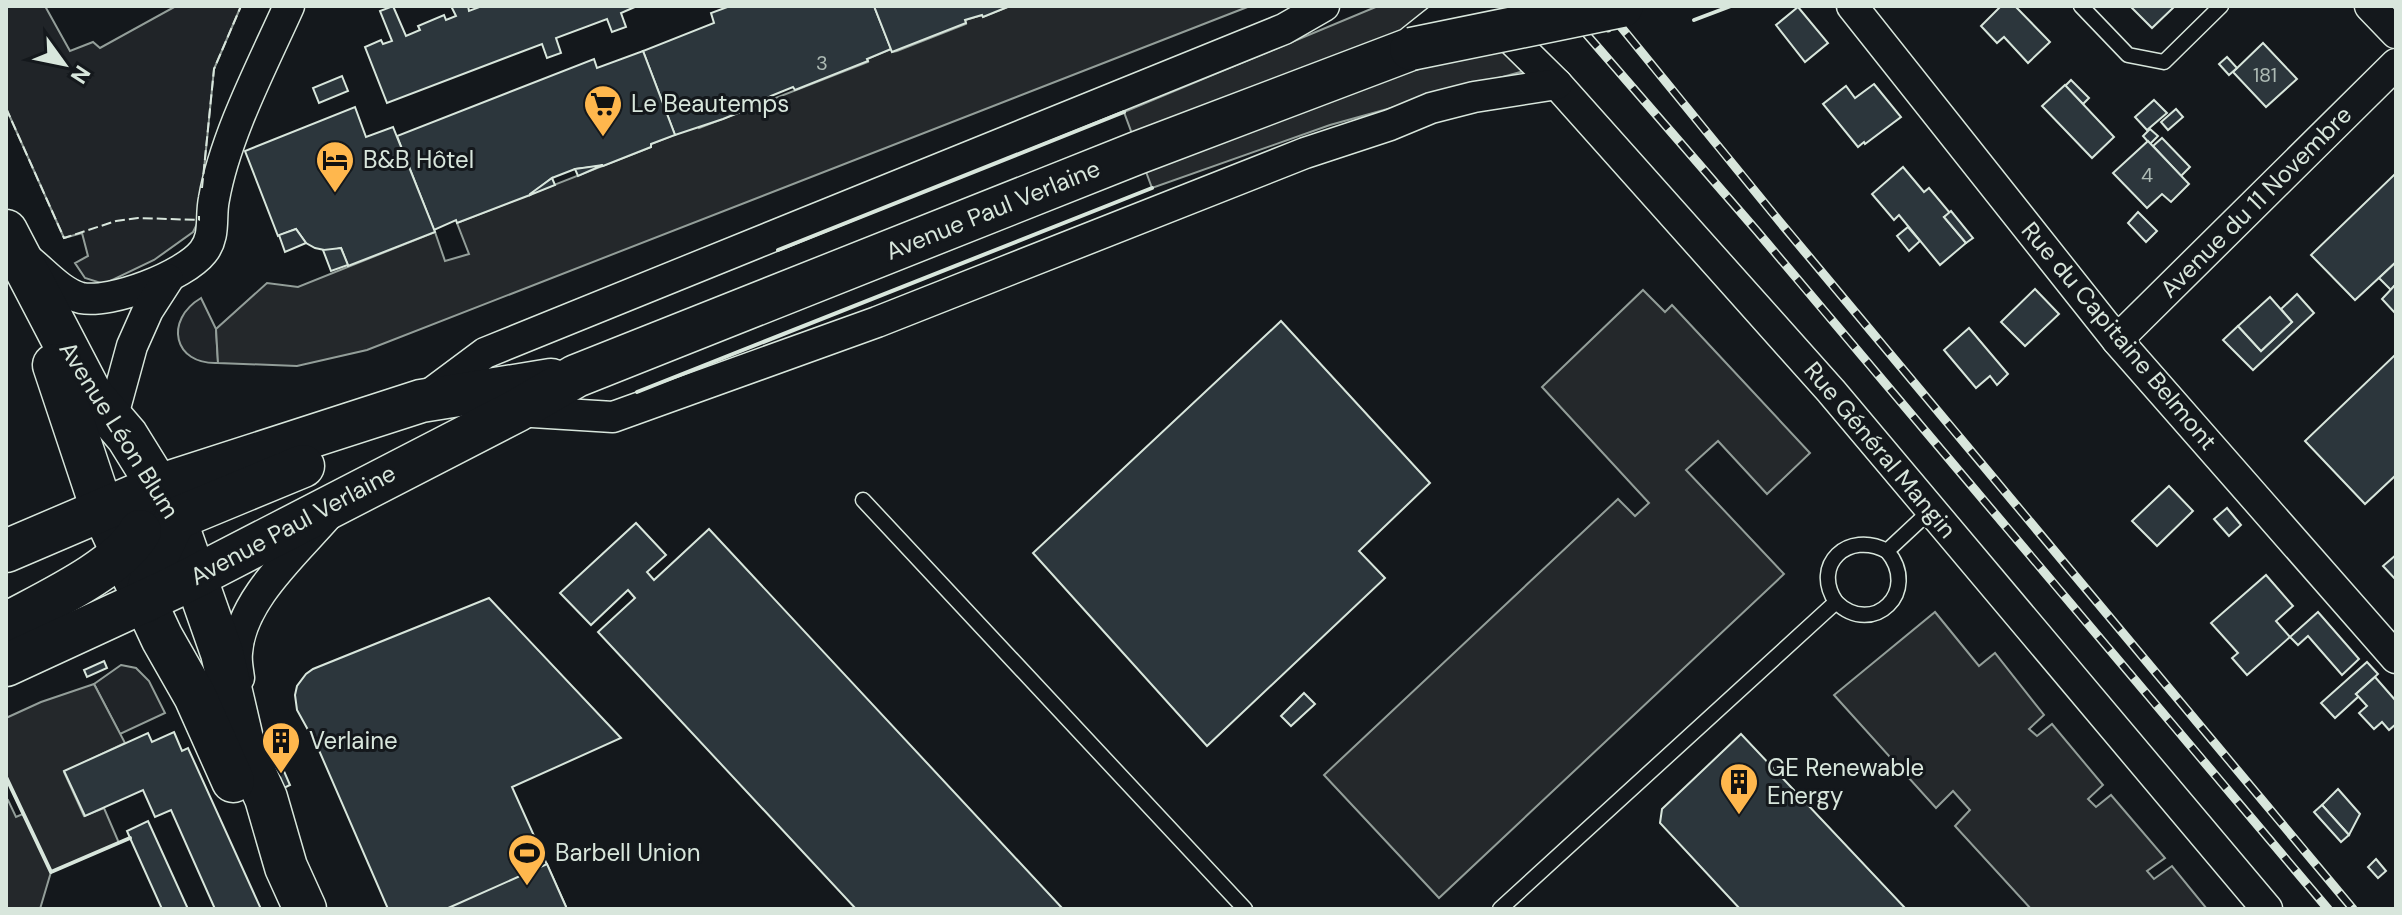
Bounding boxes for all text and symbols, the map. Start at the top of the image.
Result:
north arrow [24,24,104,104]
house number: 3 [816,50,828,76]
text: N [64,60,97,89]
house number: 181 [2253,62,2277,88]
supermarket icon: Le Beautemps [582,83,624,138]
place label: Le Beautemps [631,88,789,119]
street label: Avenue du 11 Novembre [2153,99,2358,304]
hotel icon: B&B Hôtel [314,139,356,194]
place label: B&B Hôtel [363,144,474,175]
street label: Avenue Paul Verlaine [881,152,1105,267]
house number: 4 [2141,162,2153,188]
street label: Rue du Capitaine Belmont [2015,215,2224,456]
street label: Avenue Léon Blum [52,335,186,524]
street label: Rue Général Mangin [1798,355,1963,544]
street label: Avenue Paul Verlaine [185,457,401,592]
building icon: Verlaine [260,720,302,775]
place label: Verlaine [309,725,398,756]
place label: GE Renewable Energy [1767,752,1924,811]
building icon: GE Renewable Energy [1718,761,1760,816]
sports icon: Barbell Union [506,832,548,887]
place label: Barbell Union [555,837,700,868]

